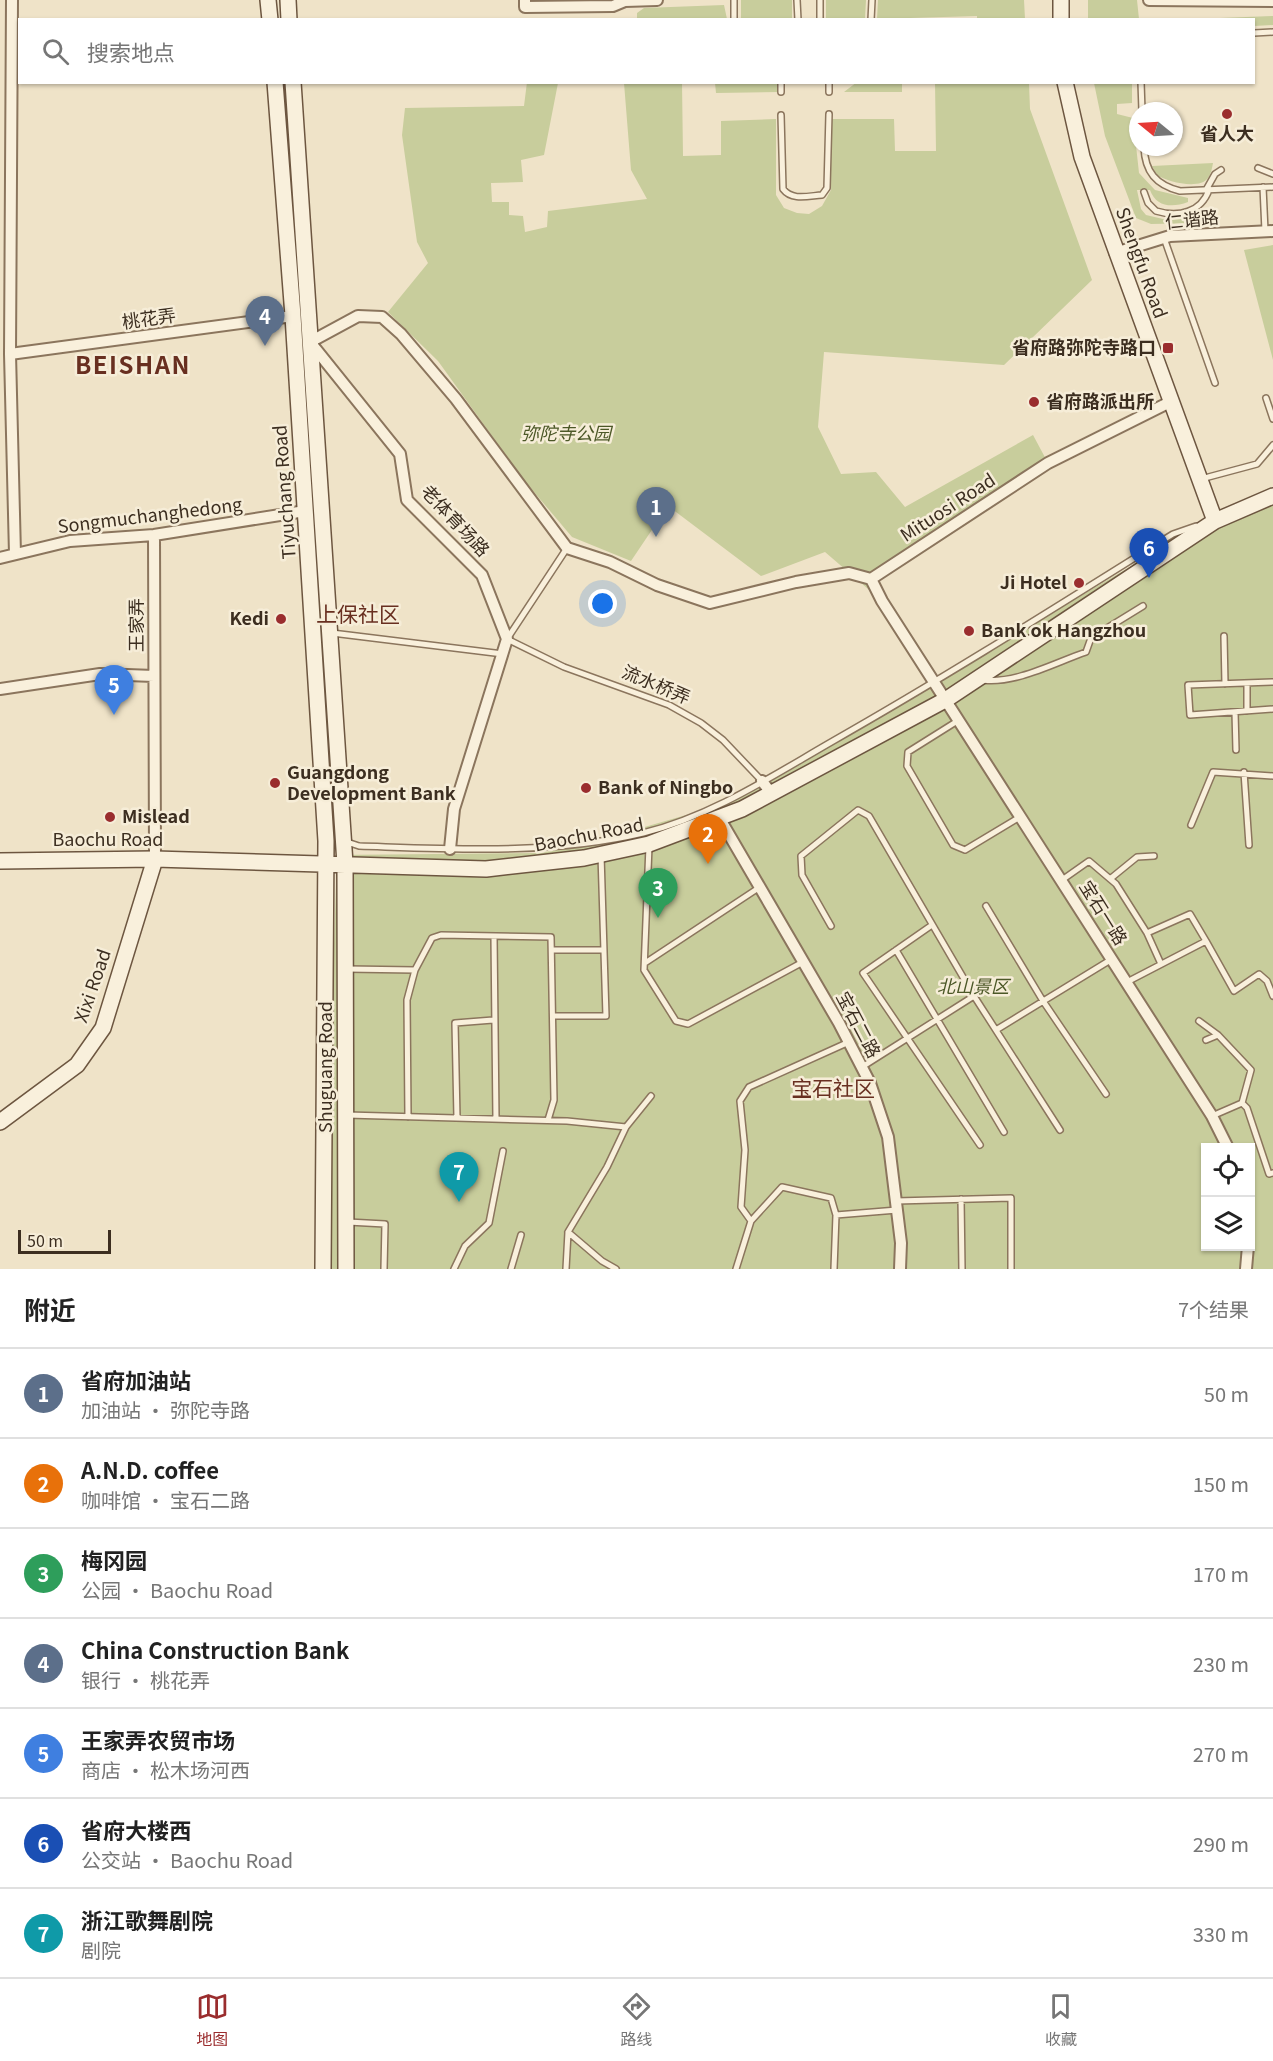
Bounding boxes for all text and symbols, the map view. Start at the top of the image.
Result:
search box [18,18,1255,84]
icon: search [39,35,72,68]
text: 搜索地点 [87,35,175,67]
north arrow [1129,102,1183,156]
marker: 省人大 [1220,107,1234,121]
place label: 省人大 [1200,119,1254,145]
street label: 仁谐路 [1164,202,1220,234]
street label: Shengfu Road [1111,203,1175,322]
pin: 4 [246,296,284,346]
street label: 桃花弄 [120,300,177,334]
place label: 省府路弥陀寺路口 [1012,333,1156,359]
marker: 省府路弥陀寺路口 [1161,341,1175,355]
district label: BEISHAN [75,346,191,381]
place label: 省府路派出所 [1046,387,1154,413]
marker: 省府路派出所 [1027,395,1041,409]
park label: 弥陀寺公园 [521,419,614,445]
street label: Tiyuchang Road [265,424,301,560]
street label: Mituosi Road [894,466,1000,547]
street label: 老体育场路 [416,478,497,561]
pin: 1 [636,488,676,537]
street label: Songmuchanghedong [56,490,244,538]
pin: 6 [1130,528,1168,578]
place label: Ji Hotel [1000,568,1067,594]
marker: Ji Hotel [1072,576,1086,590]
your location [588,589,617,618]
street label: 王家弄 [122,598,148,652]
district label: 上保社区 [316,598,400,628]
place label: Kedi [230,604,269,630]
marker: Kedi [274,612,288,626]
place label: Bank ok Hangzhou [981,616,1146,642]
marker: Bank ok Hangzhou [962,624,976,638]
street label: 流水桥弄 [619,657,695,709]
pin: 5 [94,666,134,715]
place label: Guangdong Development Bank [287,758,456,805]
place label: Bank of Ningbo [598,773,733,799]
marker: Guangdong Development Bank [268,776,282,790]
marker: Bank of Ningbo [579,781,593,795]
place label: Mislead [122,802,190,828]
marker: Mislead [103,810,117,824]
street label: Baochu Road [532,810,646,856]
pin: 2 [688,814,728,864]
street label: Baochu Road [53,825,163,851]
pin: 3 [638,868,678,918]
street label: 宝石一路 [1075,875,1135,949]
street label: Xixi Road [66,945,116,1026]
park label: 北山景区 [937,972,1012,998]
street label: 宝石二路 [831,986,888,1062]
street label: Shuguang Road [311,1001,337,1133]
district label: 宝石社区 [791,1072,875,1102]
map controls [1201,1143,1255,1251]
button: locate [1201,1143,1255,1197]
pin: 7 [440,1152,478,1202]
button: layers [1201,1197,1255,1251]
scale bar [18,1227,111,1254]
text: 50 m [27,1228,63,1252]
text: 附近 [24,1290,76,1327]
text: 7个结果 [1178,1294,1249,1323]
text: 省府加油站 [81,1363,191,1395]
text: 1 [38,1379,49,1408]
text: 50 m [1204,1379,1249,1408]
text: 加油站 · 弥陀寺路 [81,1395,250,1424]
text: A.N.D. coffee [81,1453,219,1485]
text: 2 [38,1469,49,1498]
text: 150 m [1193,1469,1249,1498]
text: 咖啡馆 · 宝石二路 [81,1485,250,1514]
text: 梅冈园 [81,1543,147,1575]
text: 3 [38,1559,49,1588]
text: 170 m [1193,1559,1249,1588]
text: 公园 · Baochu Road [81,1575,273,1604]
text: China Construction Bank [81,1633,349,1665]
text: 4 [38,1649,49,1678]
text: 230 m [1193,1649,1249,1678]
text: 银行 · 桃花弄 [81,1665,210,1694]
text: 王家弄农贸市场 [81,1723,235,1755]
text: 5 [38,1739,49,1768]
text: 270 m [1193,1739,1249,1768]
text: 商店 · 松木场河西 [81,1755,250,1784]
text: 省府大楼西 [81,1813,191,1845]
text: 6 [38,1829,49,1858]
text: 290 m [1193,1829,1249,1858]
text: 公交站 · Baochu Road [81,1845,293,1874]
text: 浙江歌舞剧院 [81,1903,213,1935]
text: 7 [38,1919,49,1948]
text: 330 m [1193,1919,1249,1948]
text: 剧院 [81,1935,121,1964]
tab: 地图 [196,1990,229,2050]
tab: 路线 [620,1990,653,2050]
tab: 收藏 [1044,1990,1077,2050]

